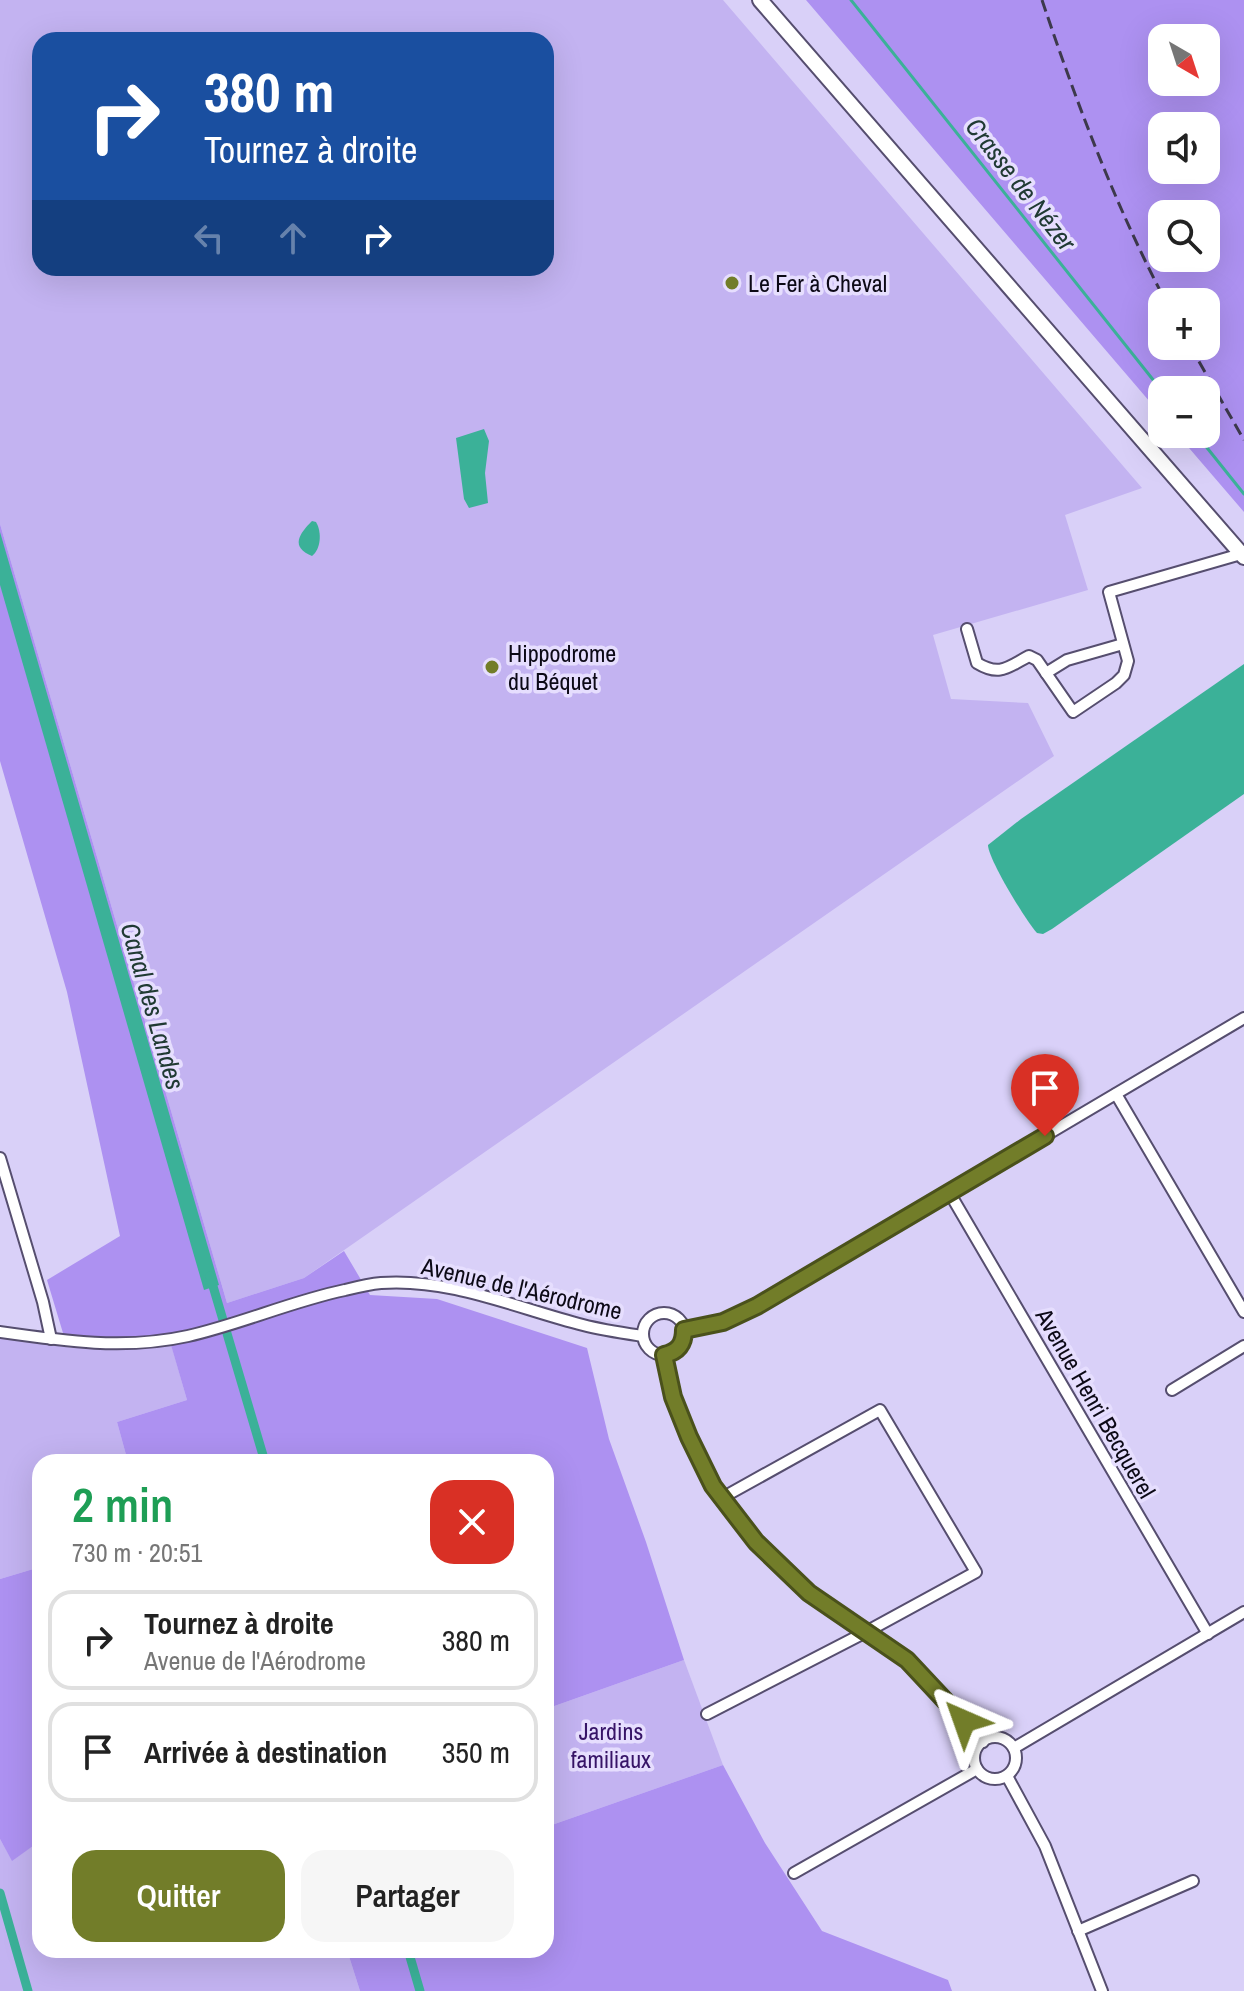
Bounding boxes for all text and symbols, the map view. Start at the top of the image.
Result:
north arrow [1148,24,1220,96]
map controls [1148,24,1220,448]
text: 380 m [204,54,334,129]
icon: right [72,64,176,168]
water label: Crasse de Nézer [958,110,1085,259]
button: sound [1148,112,1220,184]
text: Tournez à droite [204,126,417,174]
button: search [1148,200,1220,272]
icon: left [187,216,231,260]
icon: ahead [271,216,315,260]
icon: right [355,216,399,260]
place label: Le Fer à Cheval [748,267,887,299]
marker: Le Fer à Cheval [723,274,741,292]
button: + [1148,288,1220,360]
button: − [1148,376,1220,448]
place label: Hippodrome du Béquet [508,637,616,697]
marker: Hippodrome du Béquet [483,658,501,676]
water label: Canal des Landes [112,919,194,1093]
pin [1011,1054,1079,1136]
icon: arrive [1023,1066,1067,1110]
street label: Avenue de l'Aérodrome [418,1249,625,1327]
street label: Avenue Henri Becquerel [1028,1301,1163,1504]
text: 2 min [72,1472,173,1537]
button: close [430,1480,514,1564]
text: 730 m · 20:51 [72,1535,202,1570]
text: Tournez à droite [144,1603,334,1643]
icon: right [76,1618,120,1662]
text: 380 m [442,1620,510,1660]
text: Avenue de l'Aérodrome [144,1643,366,1678]
position arrow [922,1679,1006,1763]
park label: Jardins familiaux [571,1715,651,1775]
icon: arrive [76,1730,120,1774]
text: Arrivée à destination [144,1732,387,1772]
text: 350 m [442,1732,510,1772]
button: Quitter [72,1850,285,1942]
button: Partager [301,1850,514,1942]

